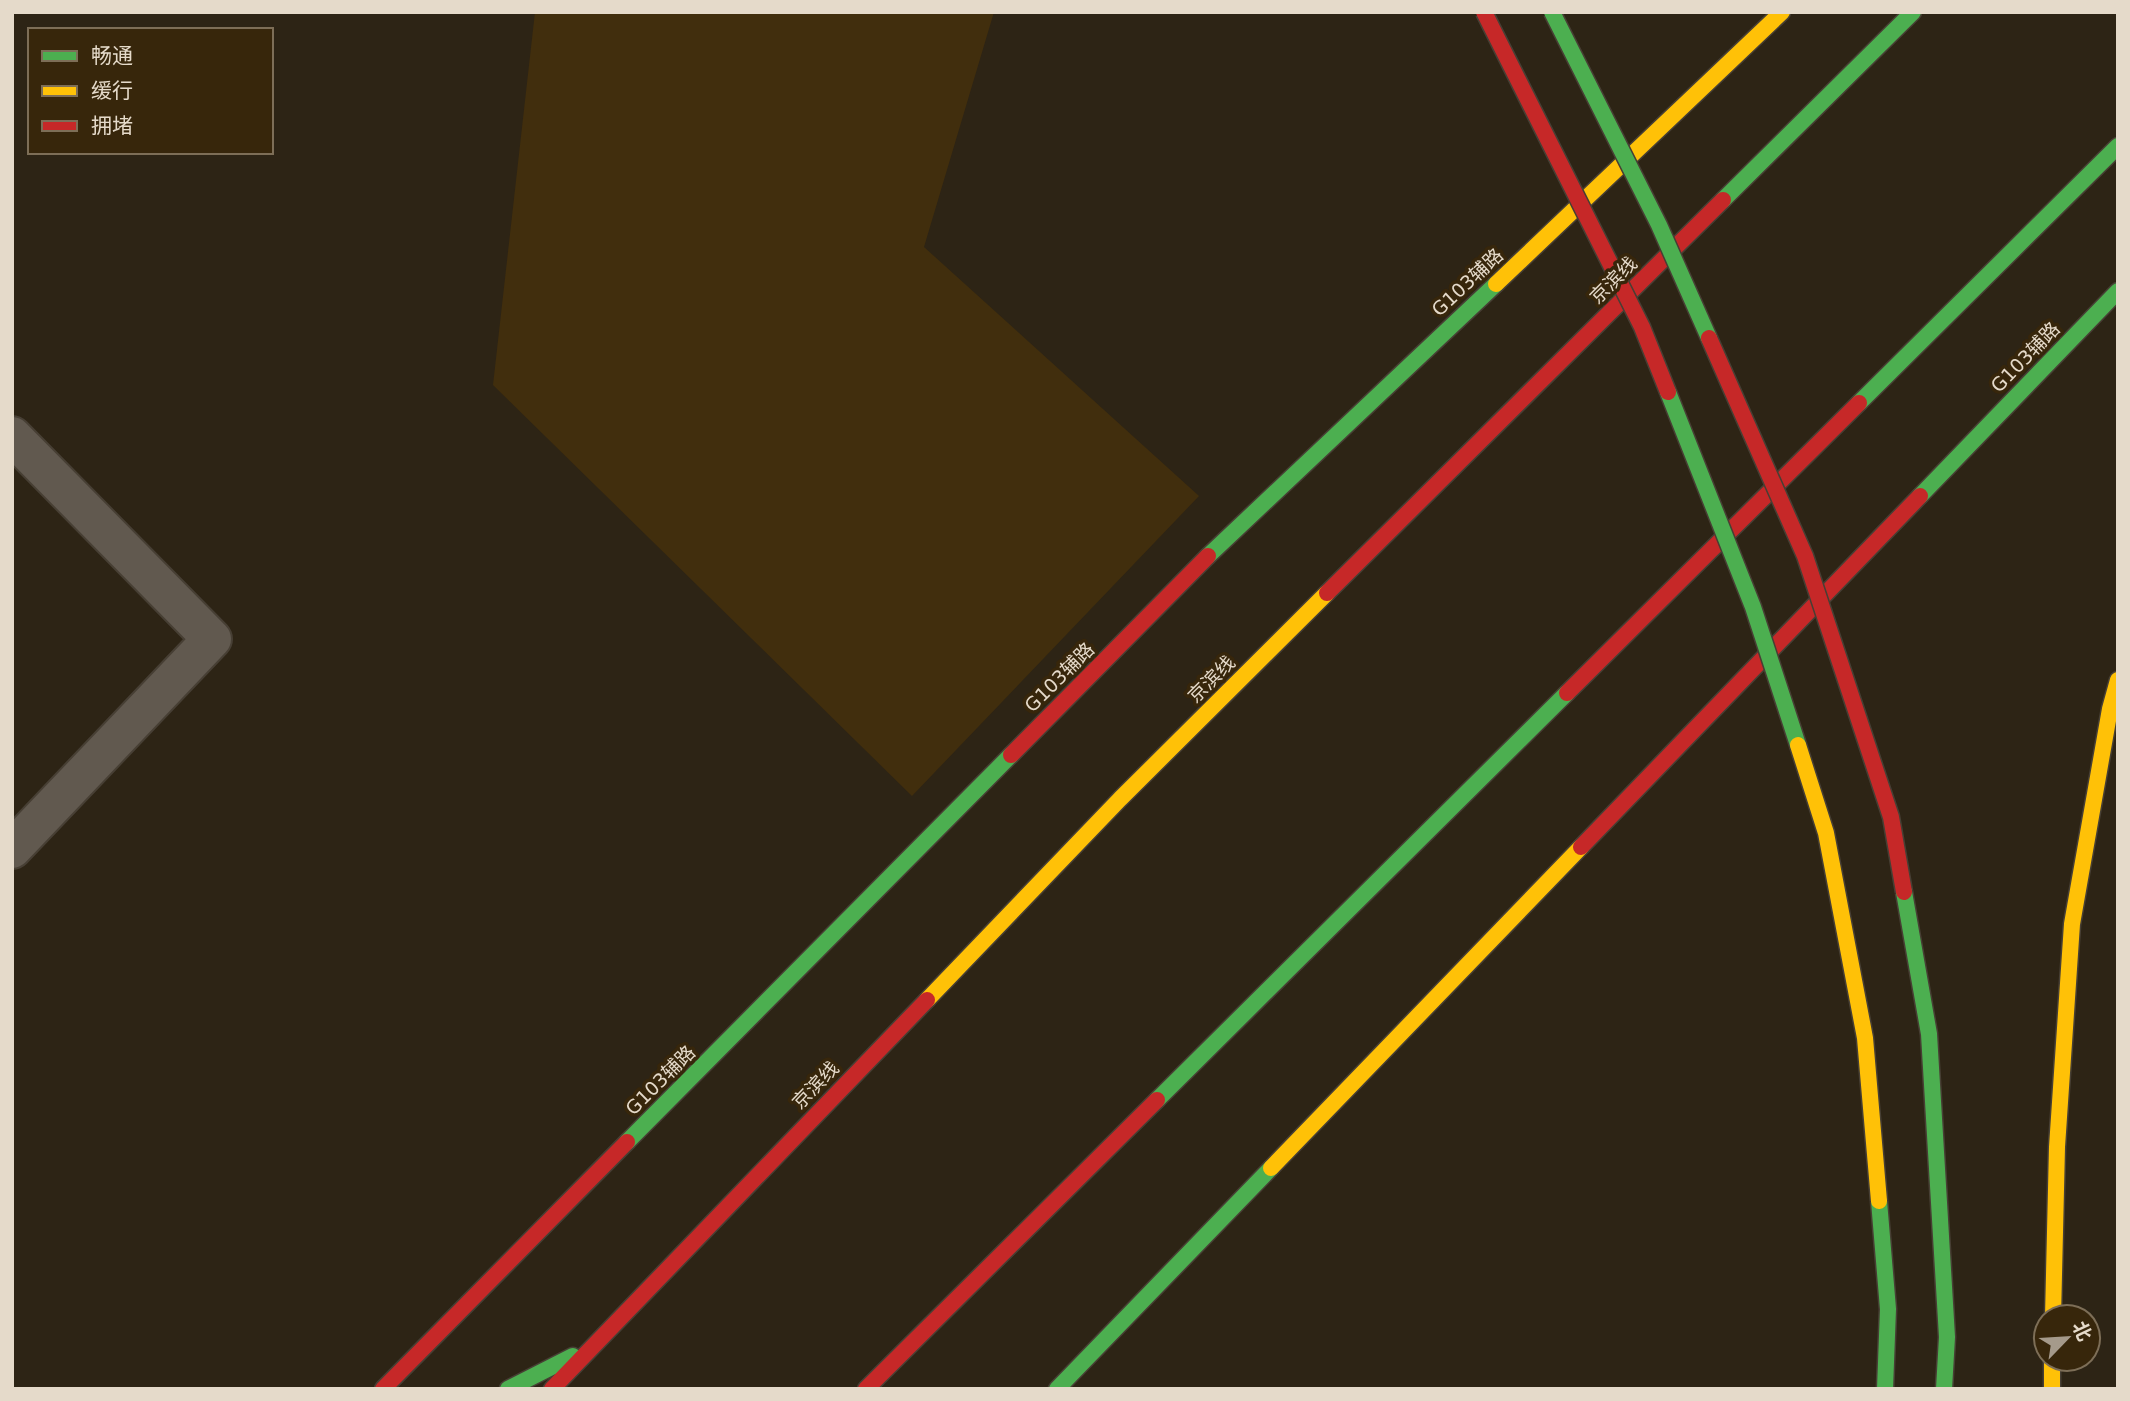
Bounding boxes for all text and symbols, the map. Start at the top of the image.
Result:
legend [28,28,273,154]
text: 畅通 [91,44,133,68]
text: 缓行 [91,79,133,103]
text: 拥堵 [91,114,133,138]
street label: G103辅路 [1427,244,1507,320]
street label: 京滨线 [1585,252,1641,308]
street label: G103辅路 [1986,317,2064,397]
street label: G103辅路 [1020,638,1098,716]
street label: 京滨线 [1183,651,1239,707]
street label: G103辅路 [621,1041,699,1119]
street label: 京滨线 [787,1057,843,1113]
north arrow [2032,1303,2102,1373]
text: 北 [2068,1318,2096,1344]

